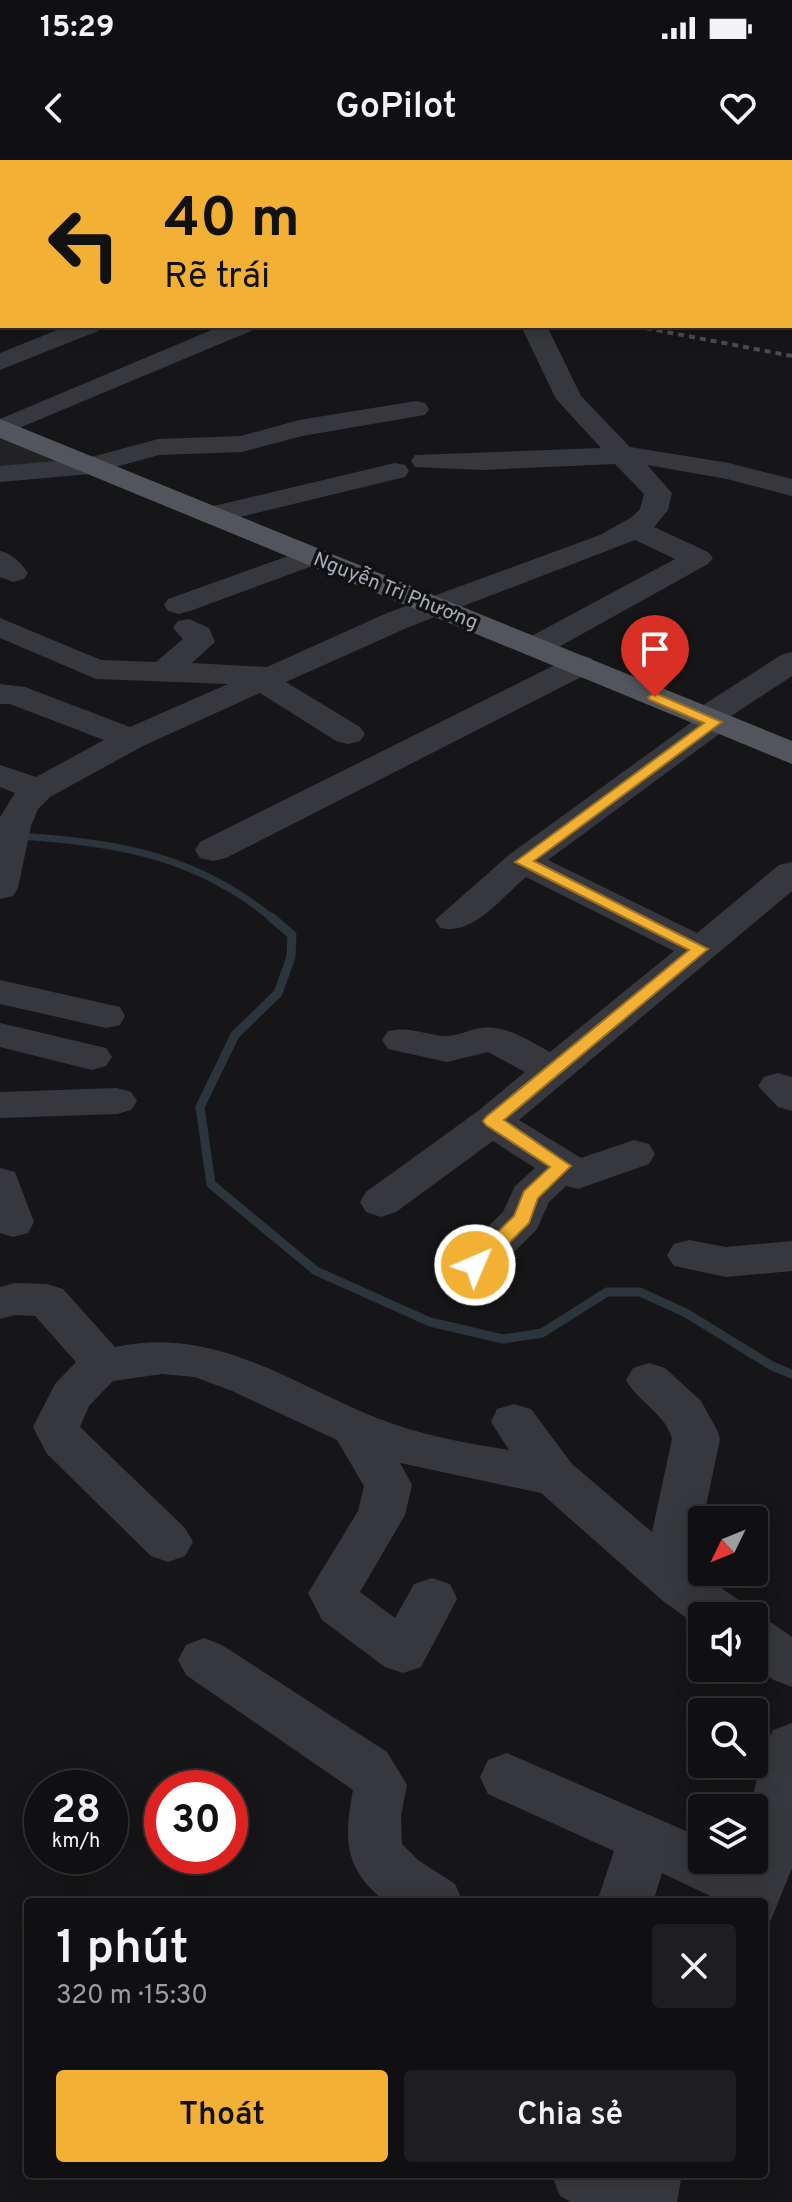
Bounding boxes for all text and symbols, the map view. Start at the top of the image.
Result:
text: 15:29 [40,10,114,47]
text: GoPilot [335,85,457,131]
icon: back [32,86,76,130]
icon: heart [716,86,760,130]
text: 40 m [164,186,300,256]
icon: left [32,192,136,296]
text: Rẽ trái [164,255,270,301]
street label: Nguyễn Tri Phương [309,545,482,637]
pin [621,615,689,697]
icon: arrive [633,627,677,671]
position arrow [433,1223,517,1307]
north arrow [688,1506,768,1586]
map controls [688,1506,768,1874]
button: sound [688,1602,768,1682]
button: search [688,1698,768,1778]
speed limit sign: 30 [144,1770,248,1874]
text: 28 [51,1787,101,1837]
button: layers [688,1794,768,1874]
text: km/h [52,1829,100,1855]
text: 1 phút [56,1920,189,1980]
button: close [652,1924,736,2008]
text: 320 m · 15:30 [56,1980,208,2013]
button: Thoát [56,2070,388,2162]
button: Chia sẻ [404,2070,736,2162]

